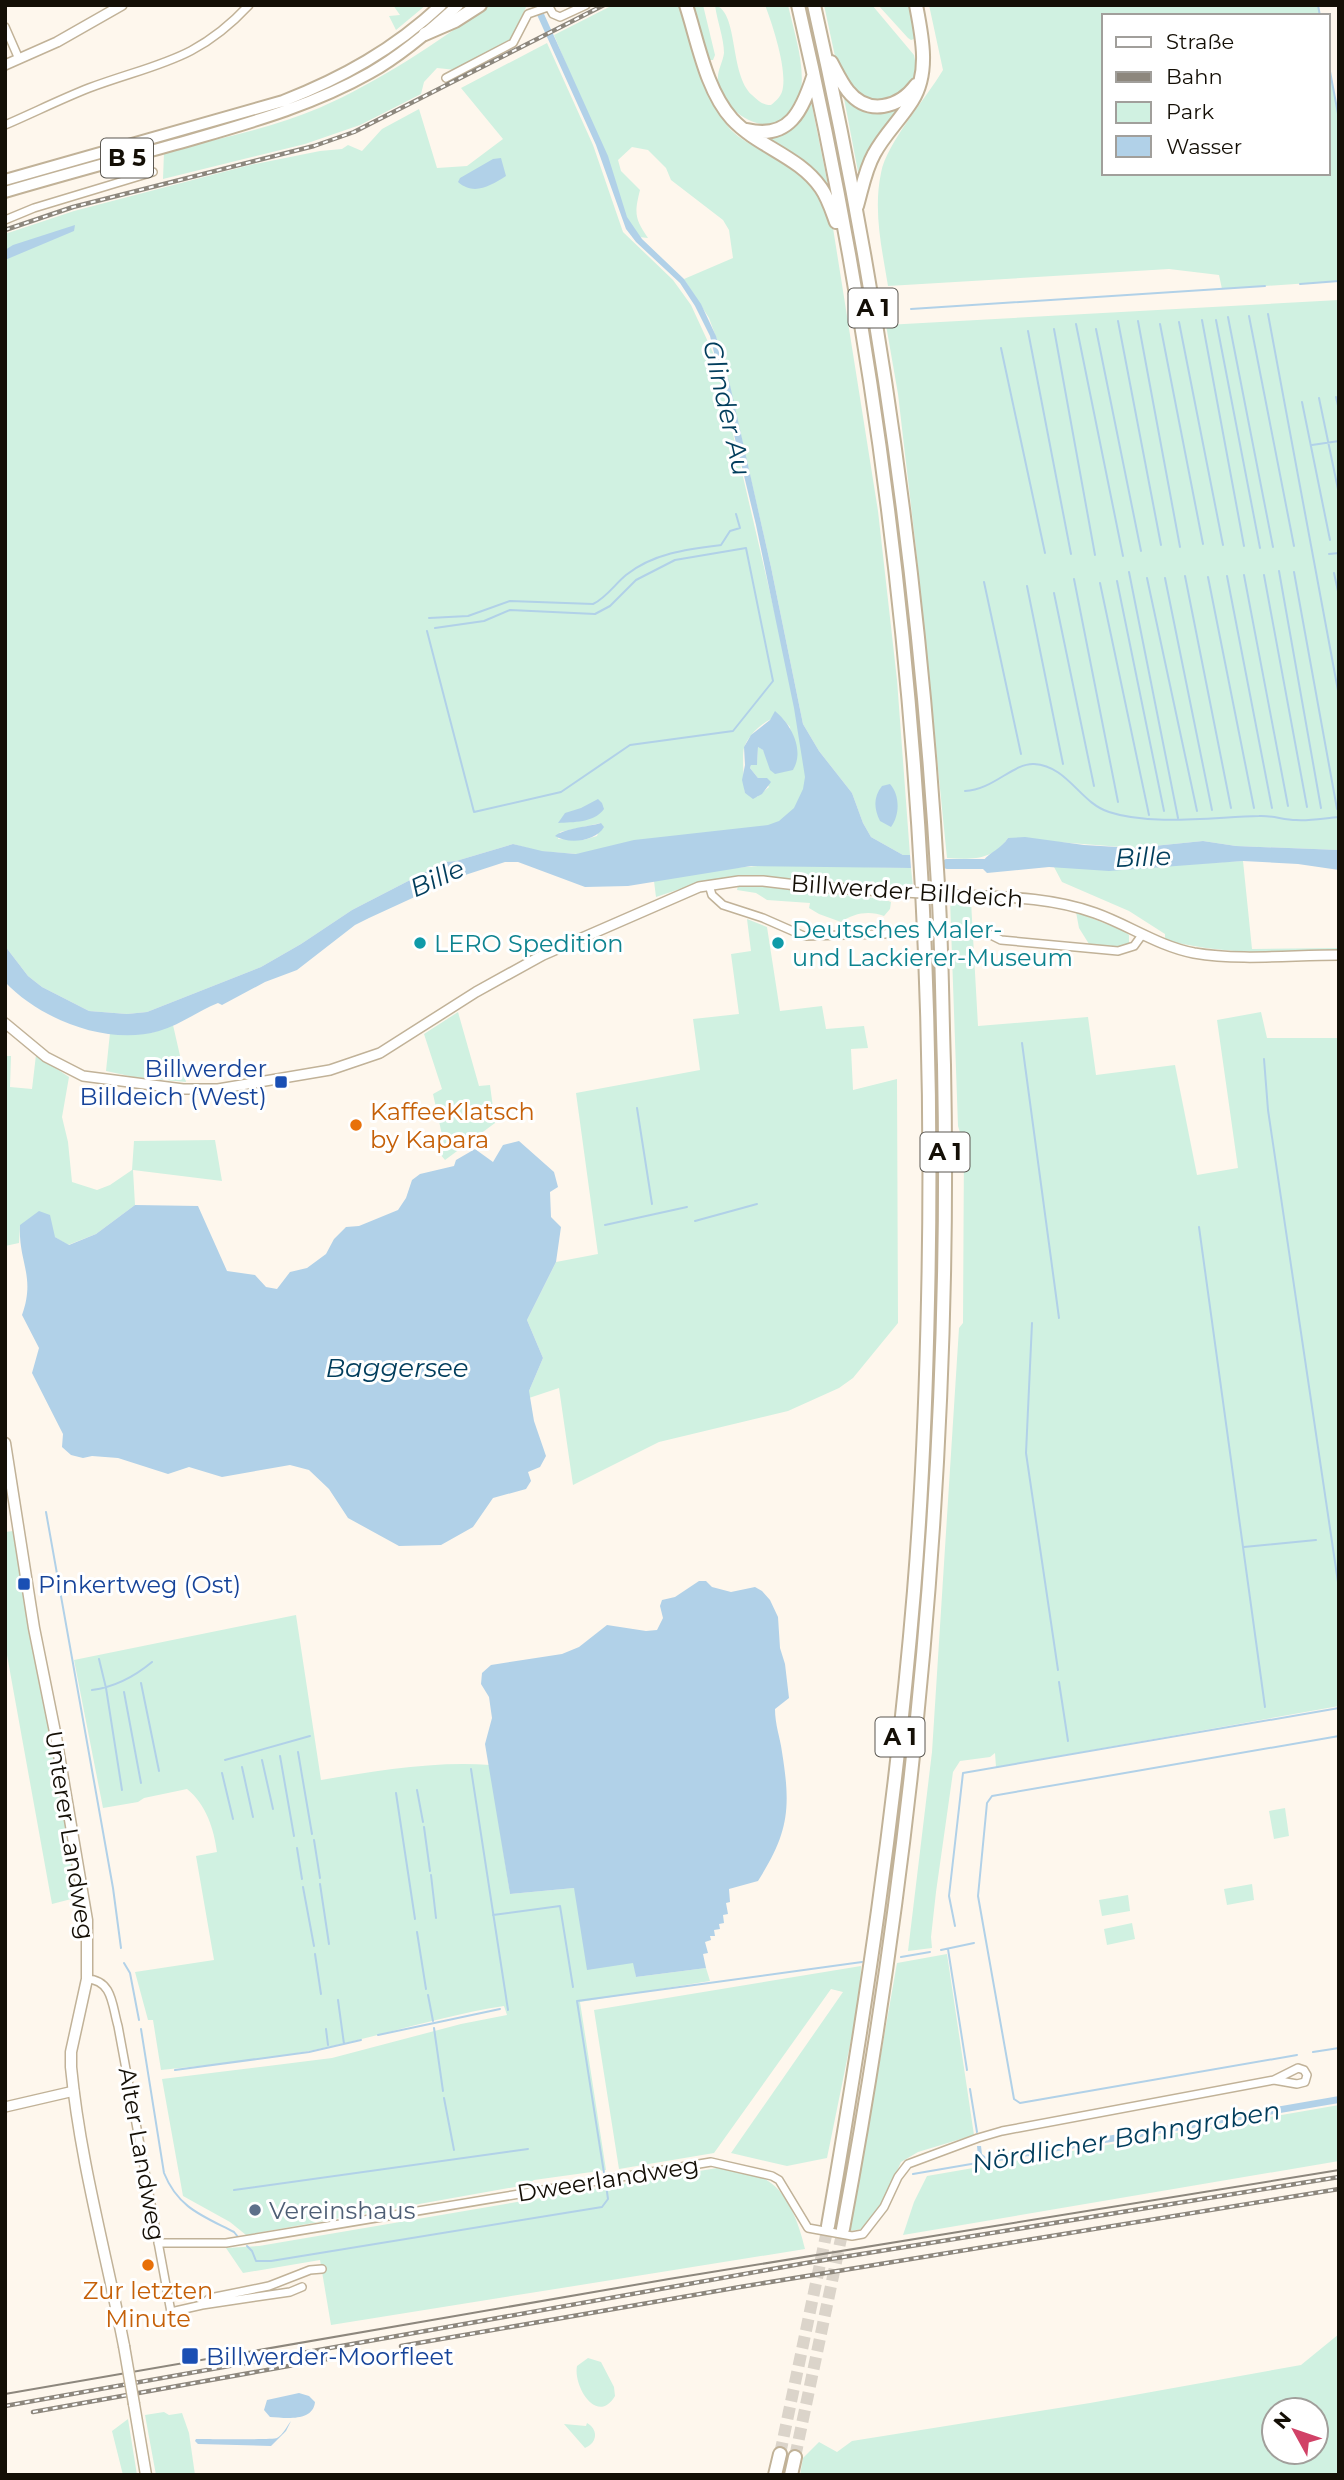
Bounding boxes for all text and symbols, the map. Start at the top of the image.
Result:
legend [1102,14,1330,175]
text: Straße [1166,29,1234,54]
text: Bahn [1166,64,1223,89]
text: Park [1166,99,1214,124]
text: Wasser [1166,134,1242,159]
road number: B 5 [101,139,153,178]
road number: A 1 [848,288,898,328]
water label: Glinder Au [696,337,758,479]
water label: Bille [1114,840,1172,874]
water label: Bille [405,852,469,904]
street label: Billwerder Billdeich [790,868,1024,914]
place label: Deutsches Maler- und Lackierer-Museum [792,915,1073,972]
place label: LERO Spedition [434,929,624,958]
marker: LERO Spedition [412,935,428,951]
marker: Deutsches Maler- und Lackierer-Museum [770,935,786,951]
place label: Billwerder Billdeich (West) [79,1054,267,1111]
marker: Billwerder Billdeich (West) [273,1074,289,1090]
place label: KaffeeKlatsch by Kapara [370,1097,535,1154]
marker: KaffeeKlatsch by Kapara [348,1117,364,1133]
road number: A 1 [920,1133,970,1172]
water label: Baggersee [325,1352,469,1384]
place label: Pinkertweg (Ost) [38,1570,241,1599]
marker: Pinkertweg (Ost) [16,1576,32,1592]
road number: A 1 [876,1718,925,1756]
street label: Unterer Landweg [39,1728,101,1942]
street label: Alter Landweg [112,2065,172,2243]
water label: Nördlicher Bahngraben [969,2094,1283,2180]
street label: Dweerlandweg [515,2150,701,2208]
place label: Vereinshaus [269,2196,415,2225]
marker: Vereinshaus [247,2202,263,2218]
marker: Zur letzten Minute [140,2257,156,2273]
place label: Zur letzten Minute [83,2276,213,2333]
place label: Billwerder-Moorfleet [206,2342,454,2371]
marker: Billwerder-Moorfleet [180,2346,200,2366]
north arrow [1260,2396,1330,2466]
text: N [1269,2407,1296,2434]

